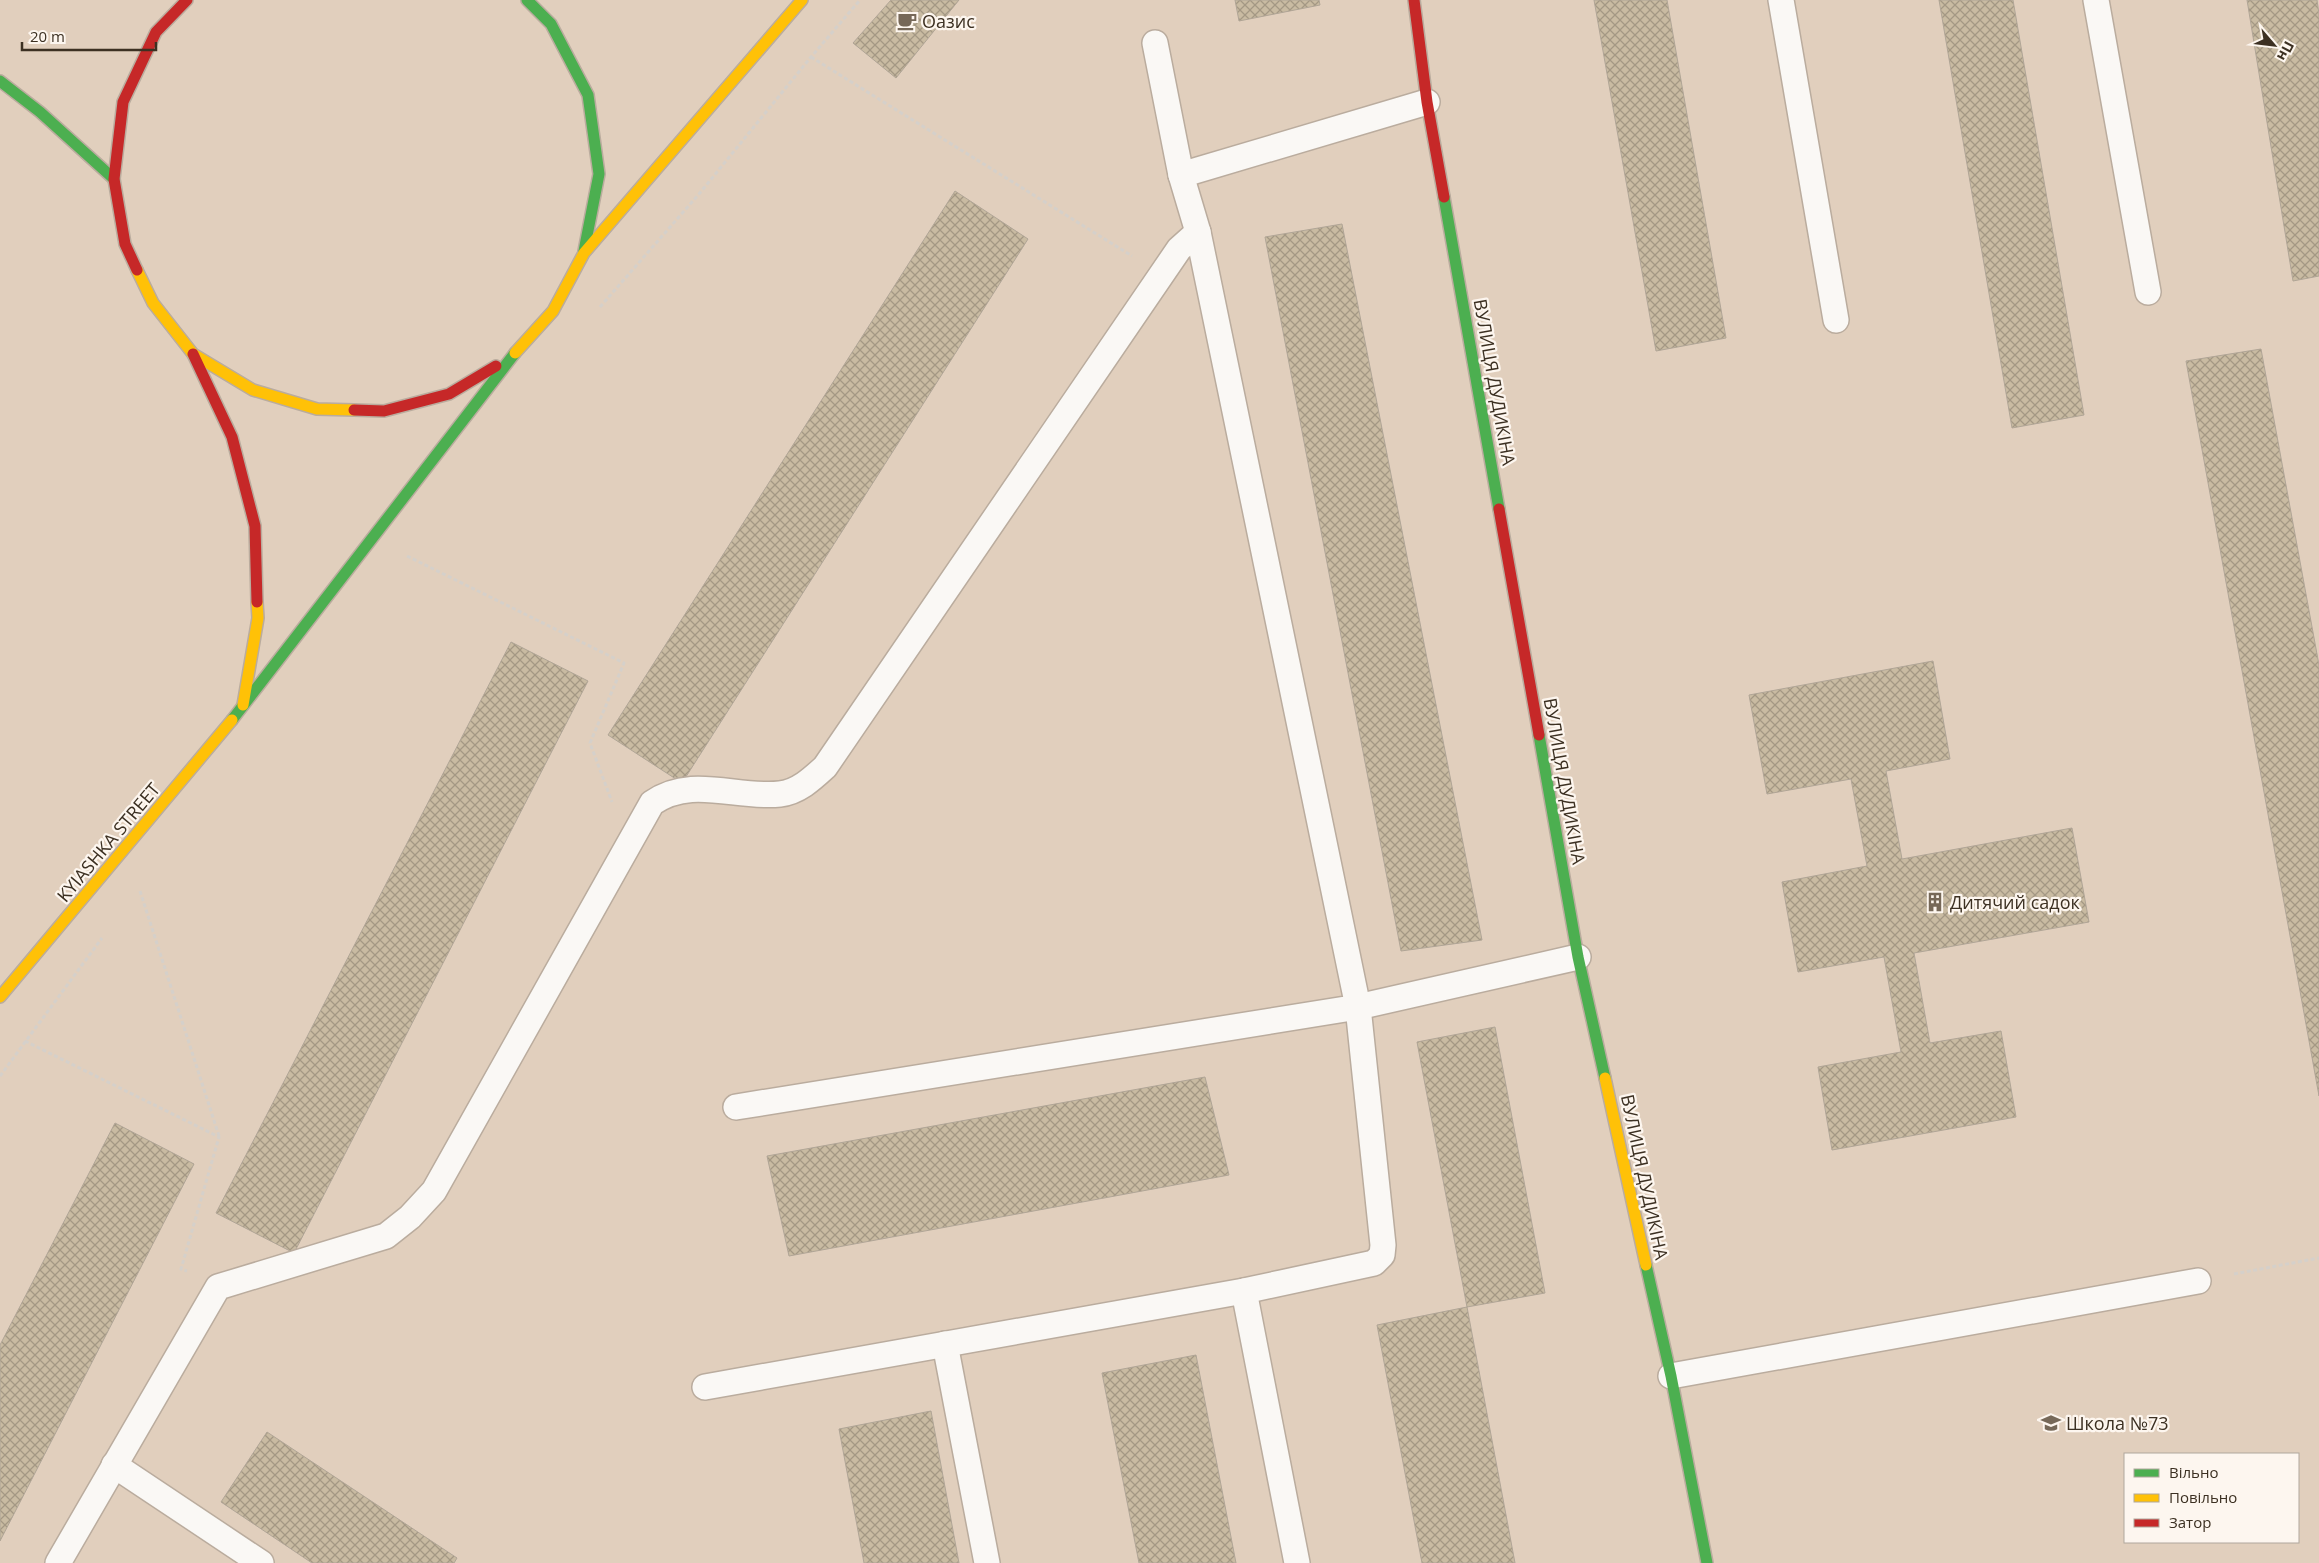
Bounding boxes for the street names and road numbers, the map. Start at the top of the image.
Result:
street label: ВУЛИЦЯ ДУДИКІНА [1469,297,1522,468]
street label: ВУЛИЦЯ ДУДИКІНА [1539,696,1592,867]
street label: KYIASHKA STREET [51,777,165,907]
street label: ВУЛИЦЯ ДУДИКІНА [1616,1092,1674,1262]

